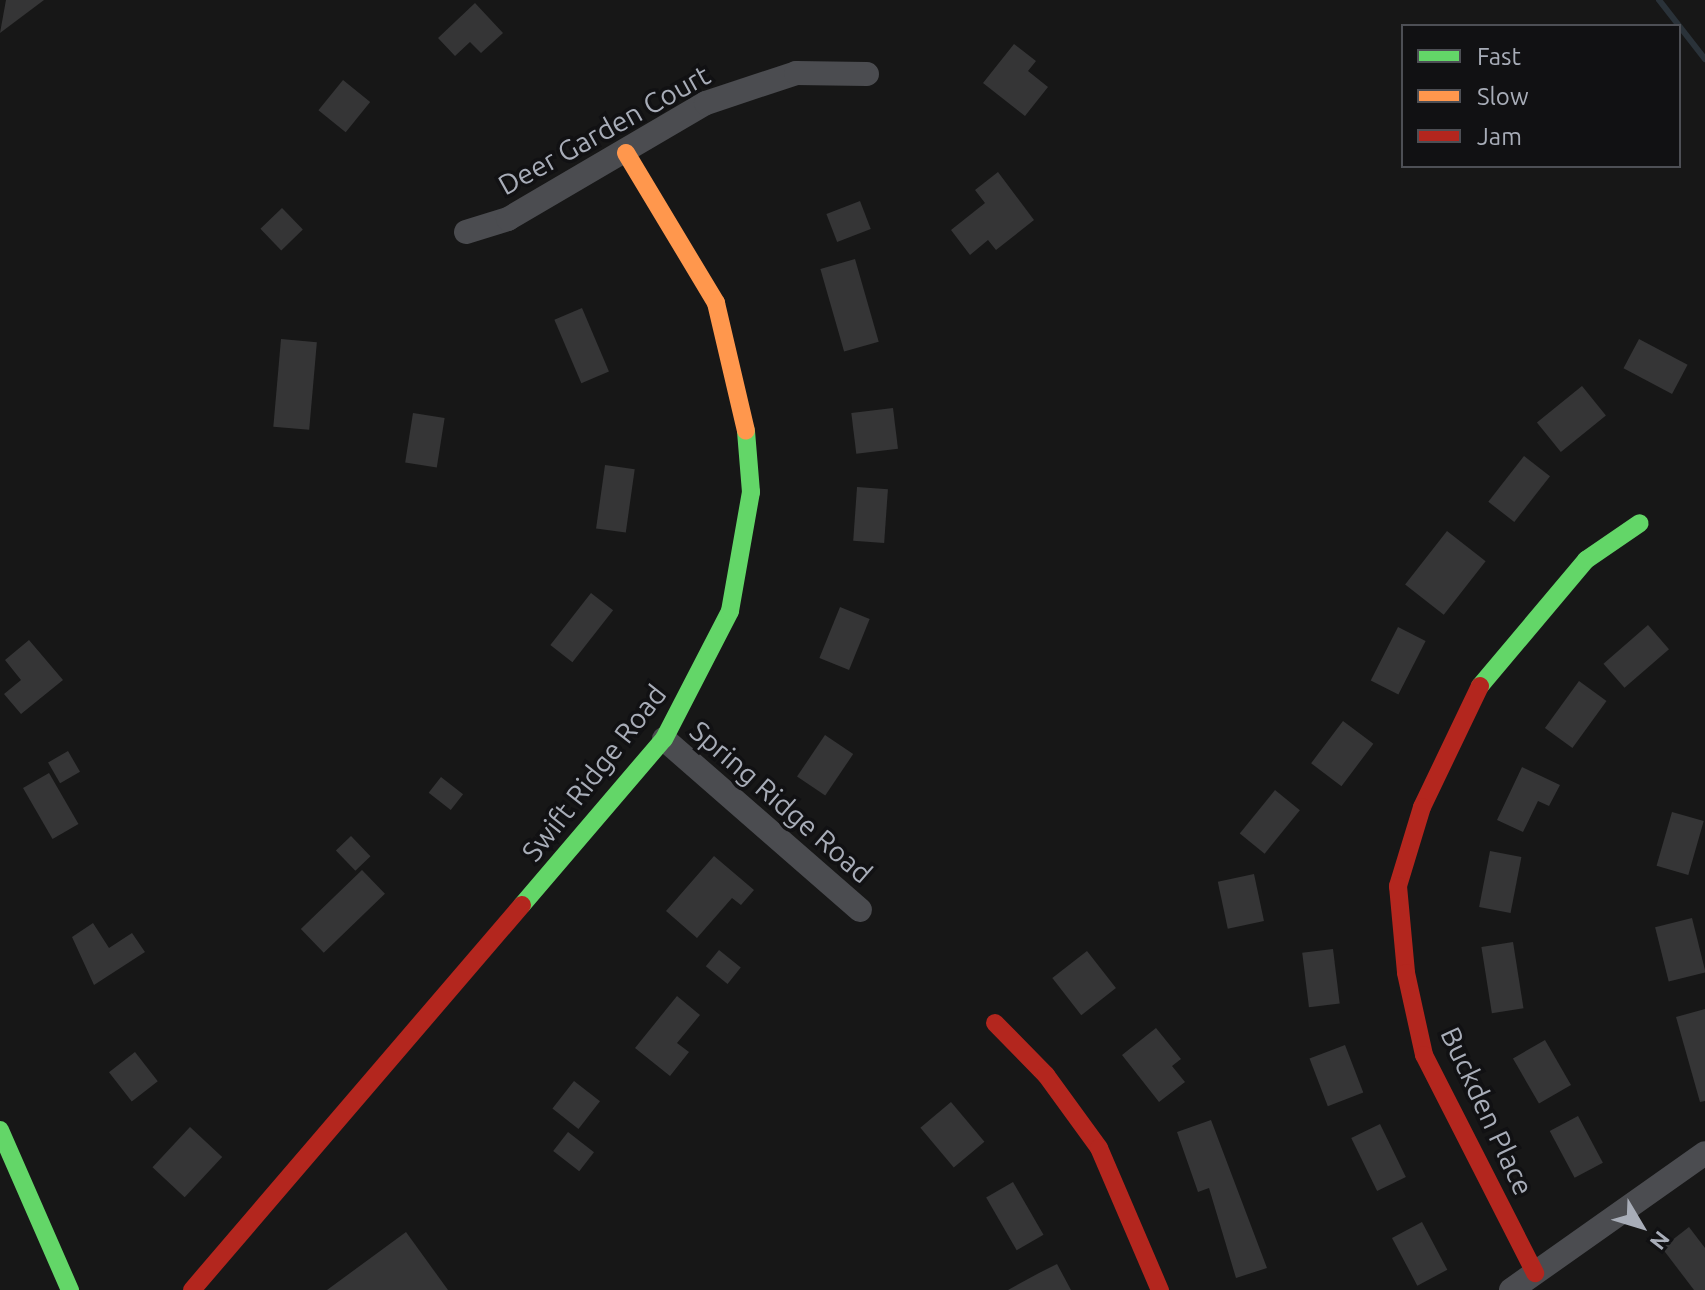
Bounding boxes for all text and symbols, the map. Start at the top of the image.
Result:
legend [1401,24,1681,168]
text: Fast [1477,43,1521,70]
street label: Deer Garden Court [492,58,716,202]
text: Slow [1477,83,1529,110]
text: Jam [1477,123,1522,150]
street label: Swift Ridge Road [515,678,673,868]
street label: Spring Ridge Road [683,714,879,890]
street label: Buckden Place [1433,1022,1541,1200]
north arrow [1601,1186,1681,1266]
text: N [1645,1227,1675,1255]

